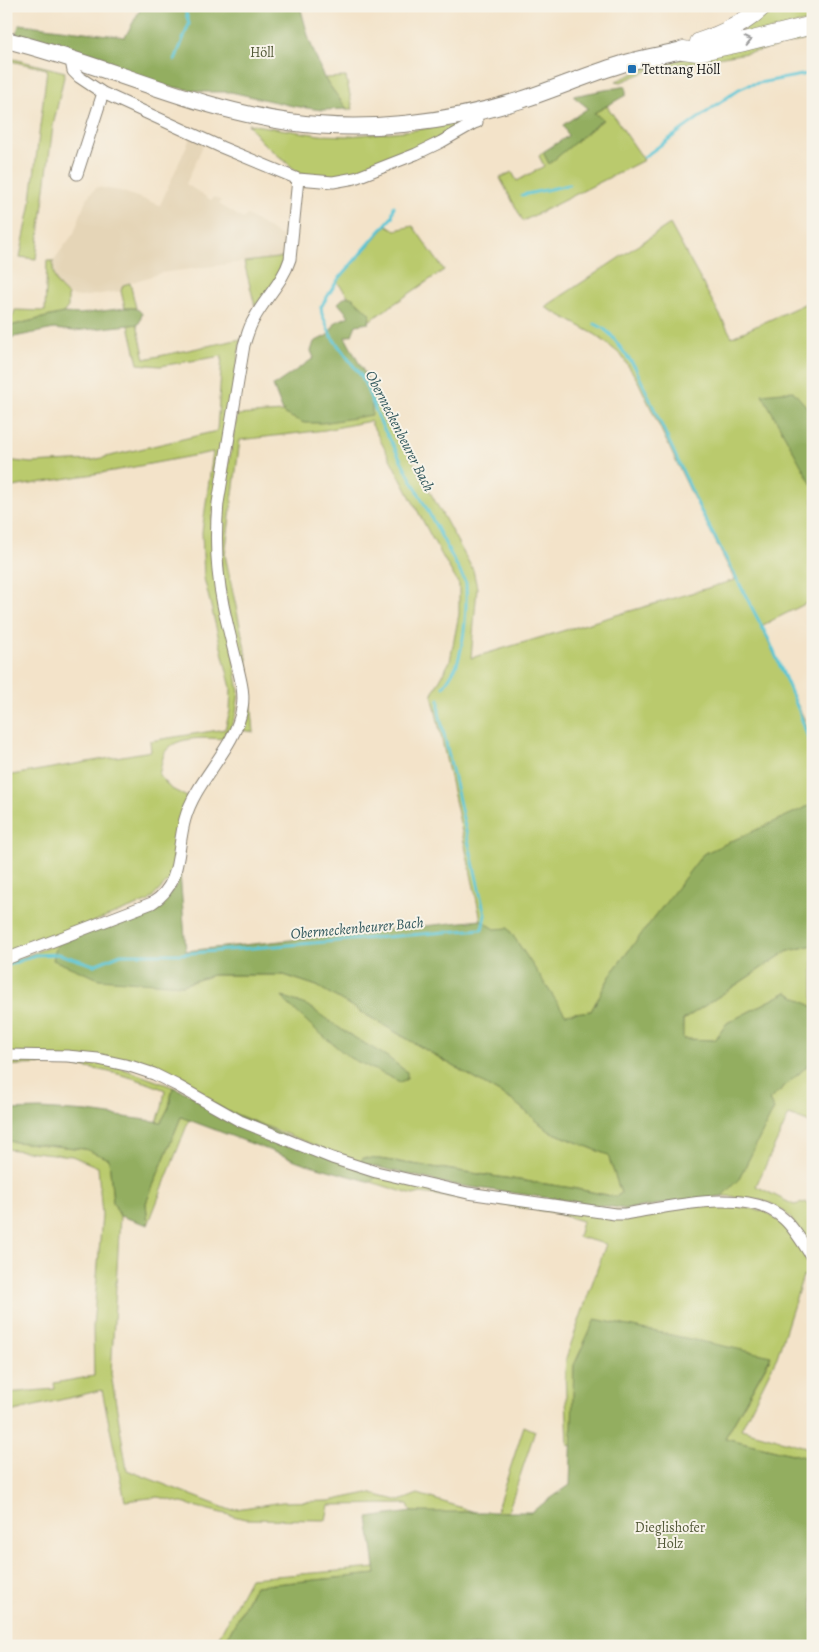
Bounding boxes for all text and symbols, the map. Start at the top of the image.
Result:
one-way arrow [743,36,752,47]
park label: Höll [250,43,275,62]
place label: Tettnang Höll [642,60,721,79]
marker: Tettnang Höll [626,63,638,75]
water label: Obermeckenbeurer Bach [361,367,439,495]
water label: Obermeckenbeurer Bach [290,912,424,944]
park label: Dieglishofer Holz [635,1518,706,1553]

